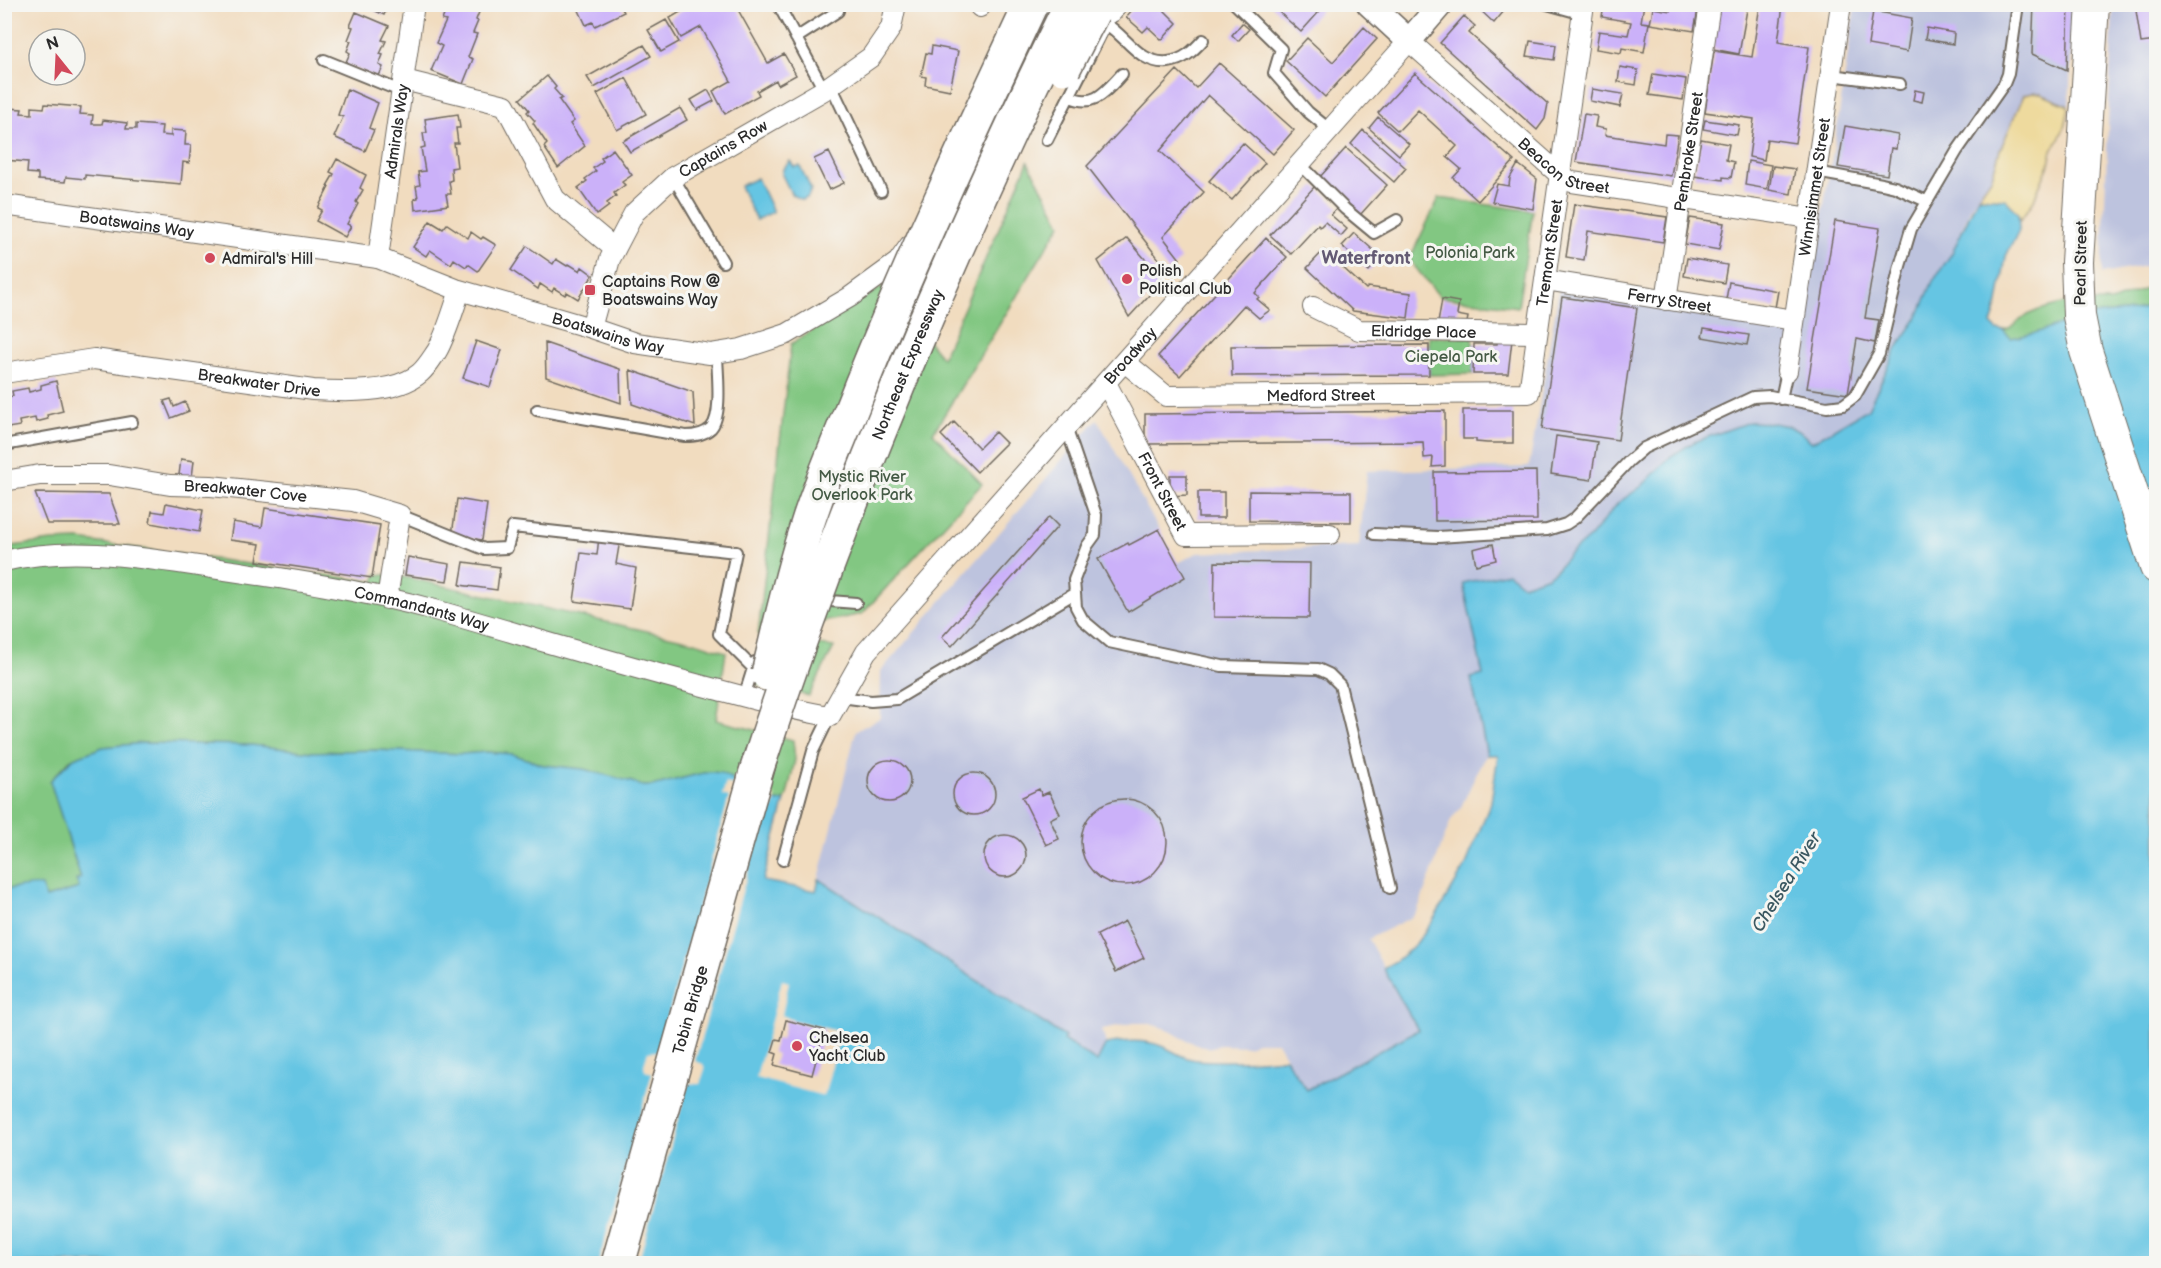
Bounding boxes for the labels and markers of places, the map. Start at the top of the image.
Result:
place label: Admiral's Hill [222,250,313,269]
marker: Admiral's Hill [203,251,217,265]
place label: Polish Political Club [1139,262,1232,299]
marker: Polish Political Club [1120,272,1134,286]
place label: Captains Row @ Boatswains Way [602,273,720,310]
marker: Captains Row @ Boatswains Way [583,283,597,297]
place label: Chelsea Yacht Club [808,1029,886,1066]
marker: Chelsea Yacht Club [790,1039,804,1053]

